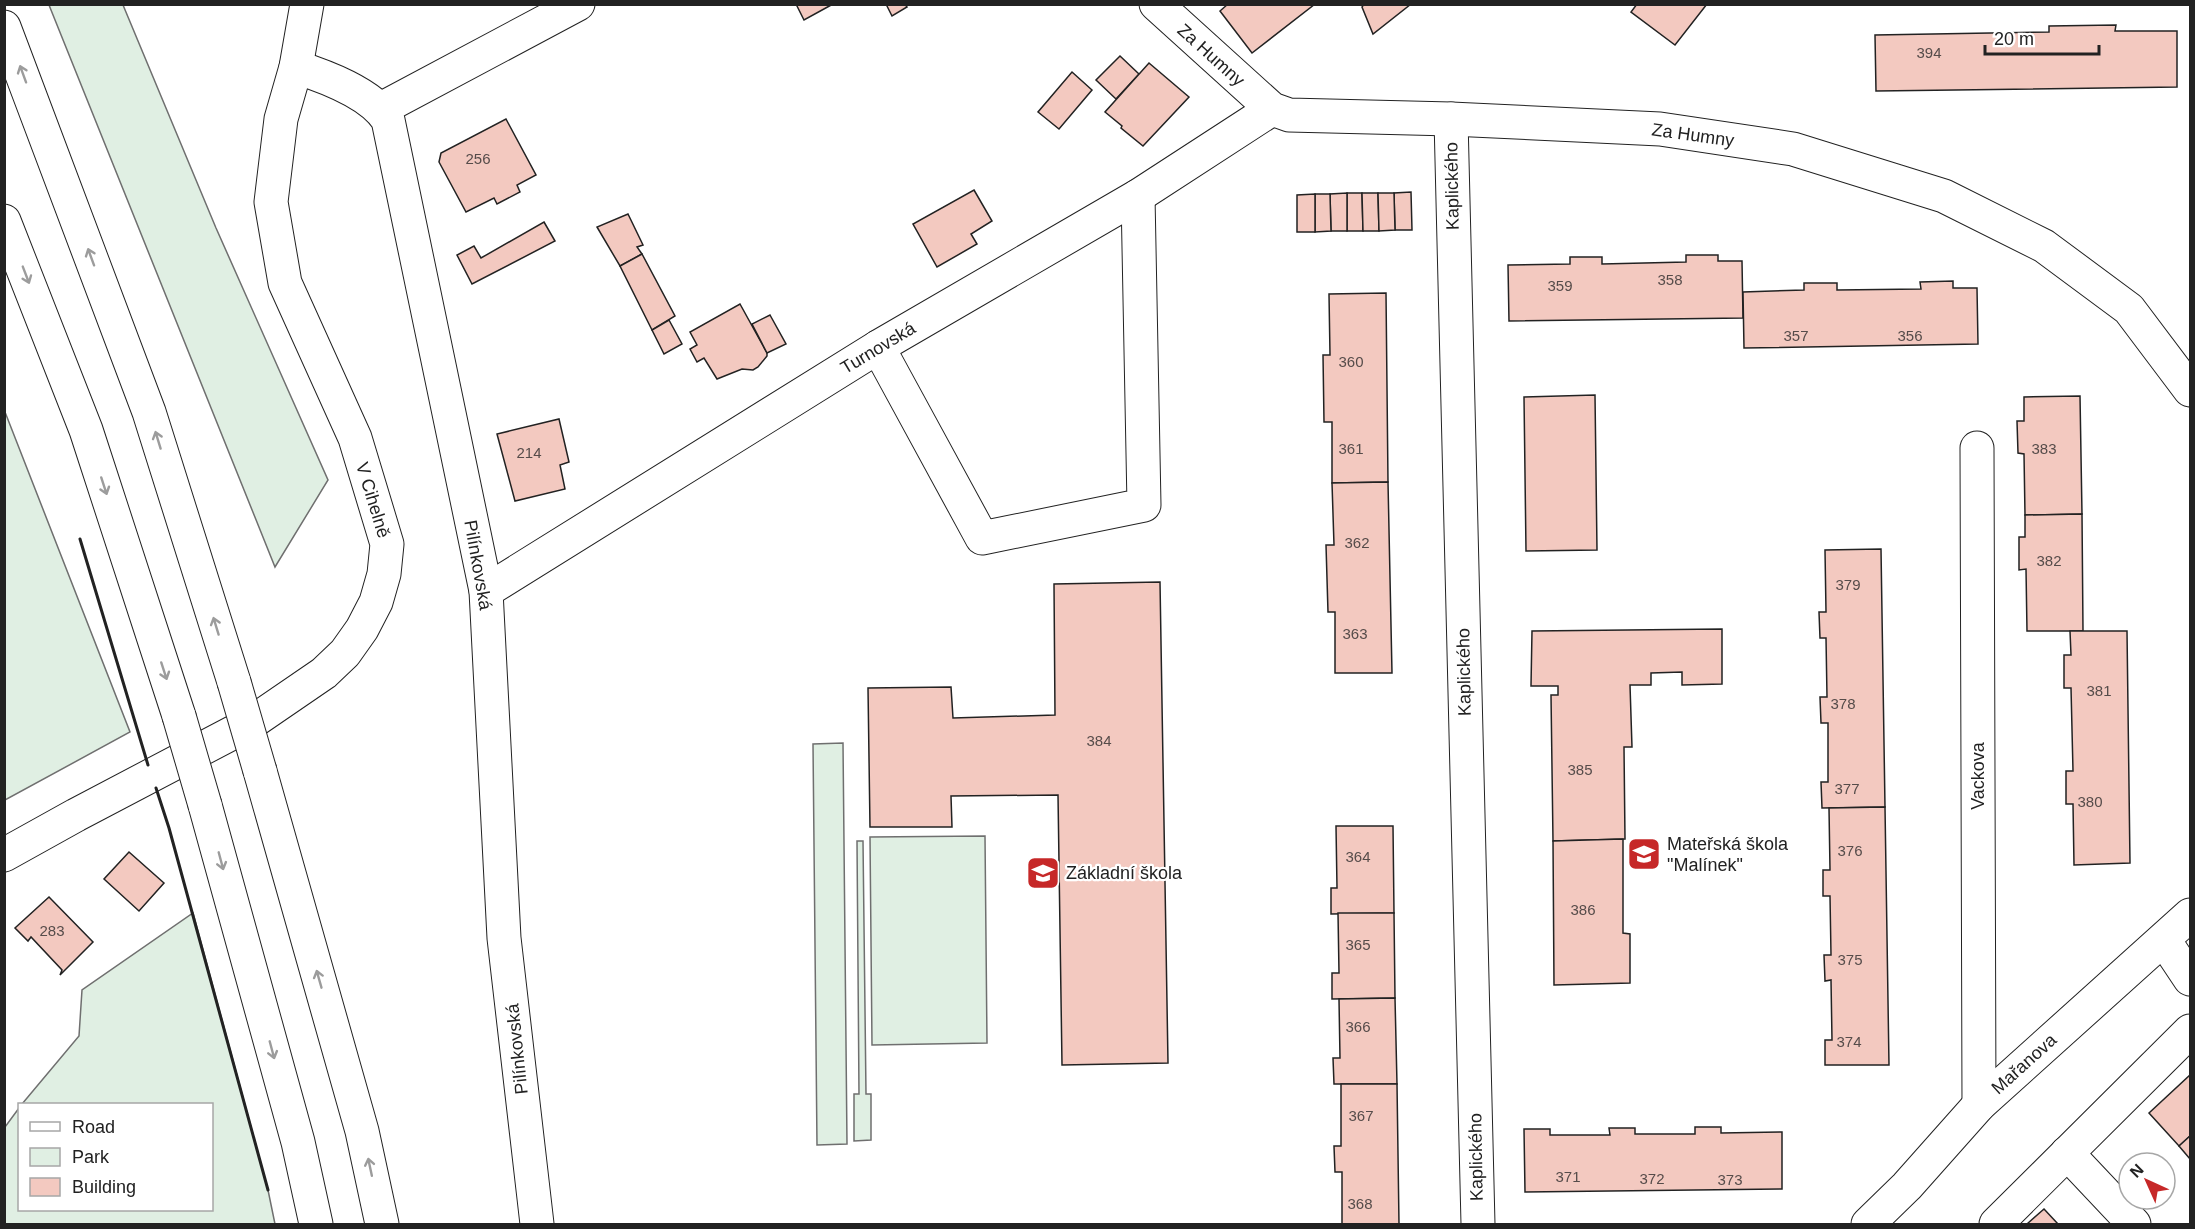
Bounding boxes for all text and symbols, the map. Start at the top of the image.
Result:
scale bar [1985,18,2099,56]
street label: Za Humny [1173,20,1249,90]
text: 20 m [1994,29,2034,49]
house number: 394 [1916,44,1942,61]
one-way arrow [17,65,28,84]
street label: Za Humny [1650,119,1736,151]
street label: Kaplického [1441,142,1463,230]
house number: 256 [465,150,491,167]
one-way arrow [85,248,96,267]
one-way arrow [21,266,32,284]
house number: 358 [1657,271,1683,288]
house number: 359 [1547,277,1573,294]
street label: Turnovská [837,317,920,378]
house number: 357 [1783,327,1809,344]
house number: 356 [1897,327,1923,344]
house number: 360 [1338,353,1364,370]
one-way arrow [152,431,163,450]
house number: 361 [1338,440,1364,457]
house number: 383 [2031,440,2057,457]
house number: 214 [516,444,542,461]
street label: V Cihelně [352,460,394,540]
one-way arrow [99,476,110,495]
street label: Pilínkovská [460,518,496,613]
house number: 362 [1344,534,1370,551]
house number: 382 [2036,552,2062,569]
house number: 379 [1835,576,1861,593]
one-way arrow [210,617,221,636]
house number: 363 [1342,625,1368,642]
street label: Kaplického [1453,628,1475,716]
one-way arrow [160,661,171,680]
house number: 381 [2086,682,2112,699]
house number: 378 [1830,695,1856,712]
house number: 384 [1086,732,1112,749]
street label: Vackova [1968,741,1988,810]
house number: 385 [1567,761,1593,778]
house number: 377 [1834,780,1860,797]
house number: 380 [2077,793,2103,810]
place label: Mateřská škola "Malínek" [1667,834,1789,875]
school or university icon: Mateřská škola "Malínek" [1626,836,1662,872]
house number: 376 [1837,842,1863,859]
house number: 364 [1345,848,1371,865]
one-way arrow [215,852,227,871]
school or university icon: Základní škola [1025,855,1061,891]
place label: Základní škola [1066,863,1183,883]
house number: 386 [1570,901,1596,918]
house number: 283 [39,922,65,939]
house number: 365 [1345,936,1371,953]
house number: 375 [1837,951,1863,968]
one-way arrow [313,970,324,989]
street label: Pilínkovská [502,1002,532,1095]
house number: 366 [1345,1018,1371,1035]
street label: Mařanova [1988,1029,2061,1098]
house number: 374 [1836,1033,1862,1050]
one-way arrow [267,1040,279,1059]
legend [18,1103,213,1211]
house number: 367 [1348,1107,1374,1124]
street label: Kaplického [1465,1113,1487,1201]
text: Road [72,1117,115,1137]
text: Park [72,1147,110,1167]
north arrow [2117,1151,2177,1211]
one-way arrow [364,1158,375,1178]
text: N [2127,1161,2147,1181]
house number: 371 [1555,1168,1581,1185]
house number: 372 [1639,1170,1665,1187]
house number: 373 [1717,1171,1743,1188]
text: Building [72,1177,136,1197]
house number: 368 [1347,1195,1373,1212]

